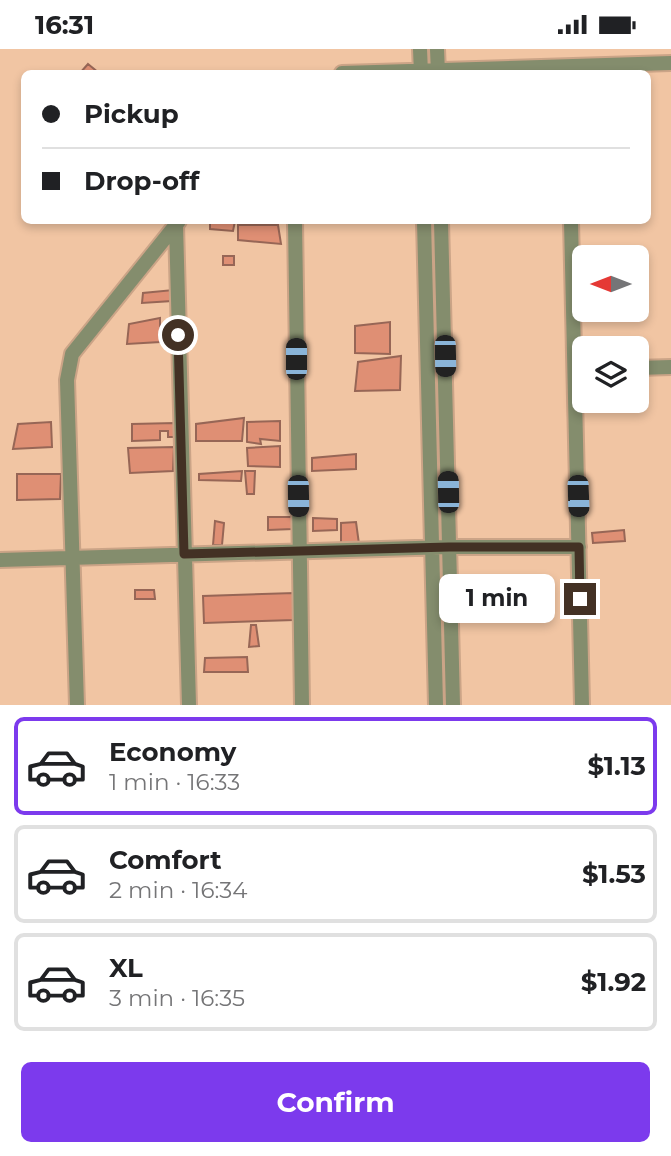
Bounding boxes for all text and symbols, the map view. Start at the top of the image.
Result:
text: 16:31 [35,9,94,41]
text: Pickup [84,98,179,130]
text: Drop-off [84,165,199,197]
north arrow [572,245,649,322]
map controls [572,245,649,413]
route start [162,319,194,351]
car [435,335,456,377]
button: layers [572,336,649,413]
car [286,338,307,380]
car [438,471,459,513]
car [288,475,309,517]
car [567,475,590,517]
callout: 1 min [440,575,556,623]
route end [564,583,596,615]
text: 1 min [466,584,528,612]
icon: car [25,735,88,798]
text: Economy [109,736,236,768]
text: $1.13 [588,750,646,782]
text: 1 min · 16:33 [109,768,240,796]
icon: car [25,843,88,906]
text: Comfort [109,844,221,876]
text: $1.53 [582,858,646,890]
text: 2 min · 16:34 [109,876,247,904]
icon: car [25,951,88,1014]
text: XL [109,952,143,984]
text: $1.92 [581,966,646,998]
text: 3 min · 16:35 [109,984,245,1012]
button: Confirm [21,1062,650,1142]

